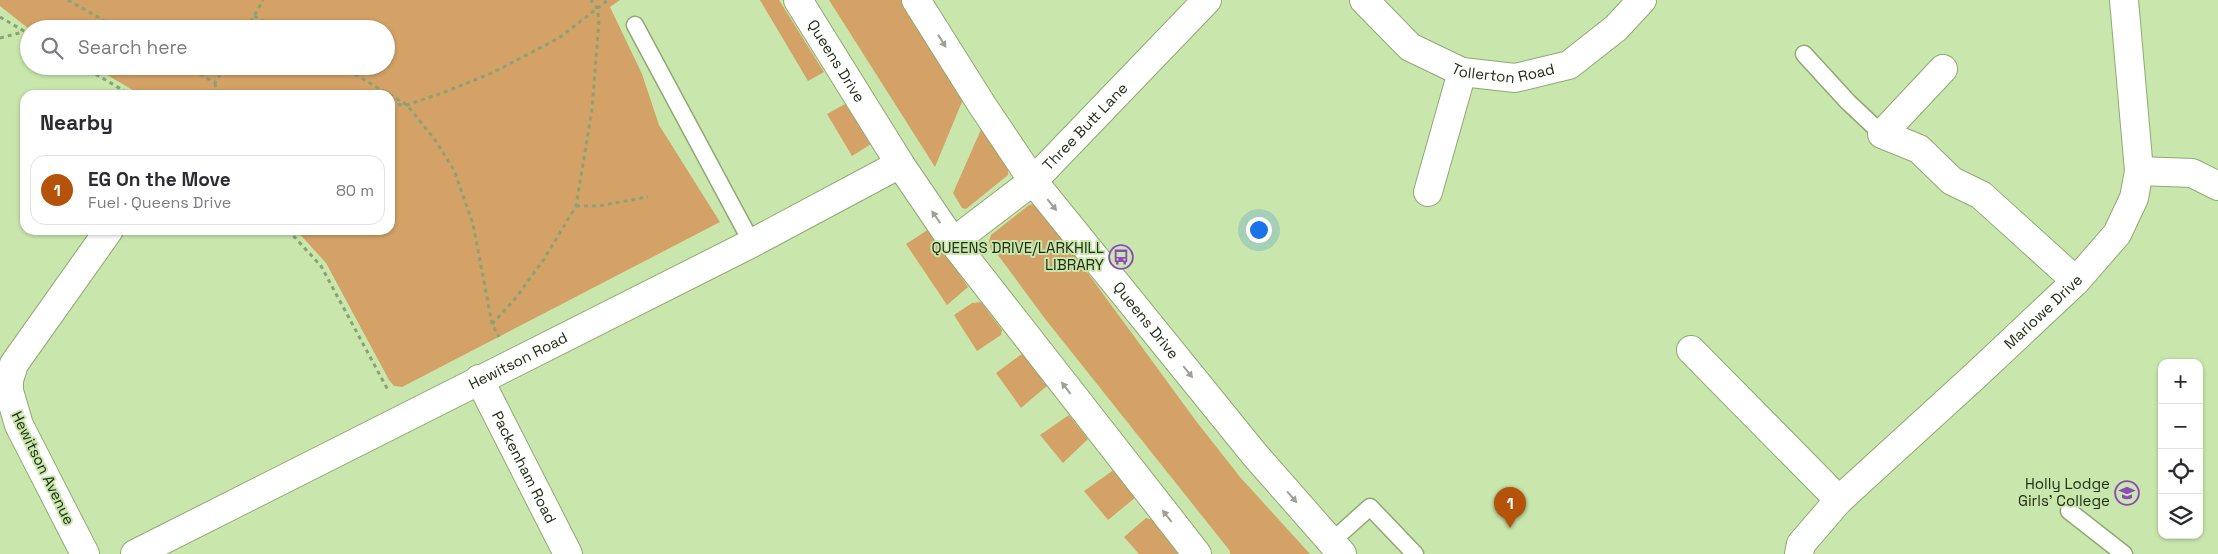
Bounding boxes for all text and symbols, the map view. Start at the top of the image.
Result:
street label: Queens Drive [804,16,869,106]
search box [20,20,395,75]
icon: search [38,34,66,62]
text: Search here [78,35,188,60]
one-way arrow [938,35,947,48]
street label: Tollerton Road [1449,58,1556,87]
street label: Three Butt Lane [1038,78,1132,174]
text: Nearby [40,109,113,136]
text: EG On the Move [88,167,231,192]
text: 1 [53,180,61,201]
text: 80 m [336,180,374,201]
text: Fuel · Queens Drive [88,192,231,213]
one-way arrow [1047,198,1058,211]
one-way arrow [931,211,941,224]
your location [1246,217,1272,243]
place label: QUEENS DRIVE/LARKHILL LIBRARY [932,238,1104,274]
bus stop icon: QUEENS DRIVE/LARKHILL LIBRARY [1108,244,1134,270]
street label: Marlowe Drive [2000,270,2086,353]
street label: Queens Drive [1109,278,1183,363]
street label: Hewitson Road [465,328,570,393]
map controls [2158,359,2203,539]
button: + [2158,359,2203,404]
one-way arrow [1182,365,1193,378]
one-way arrow [1061,382,1072,395]
button: − [2158,404,2203,449]
street label: Hewitson Avenue [8,408,79,528]
street label: Packenham Road [488,408,561,526]
button: locate [2158,449,2203,494]
place label: Holly Lodge Girls' College [2018,474,2110,510]
school or university icon: Holly Lodge Girls' College [2114,480,2140,506]
pin: 1 [1494,487,1526,528]
one-way arrow [1286,490,1298,502]
button: layers [2158,494,2203,539]
one-way arrow [1162,510,1173,523]

